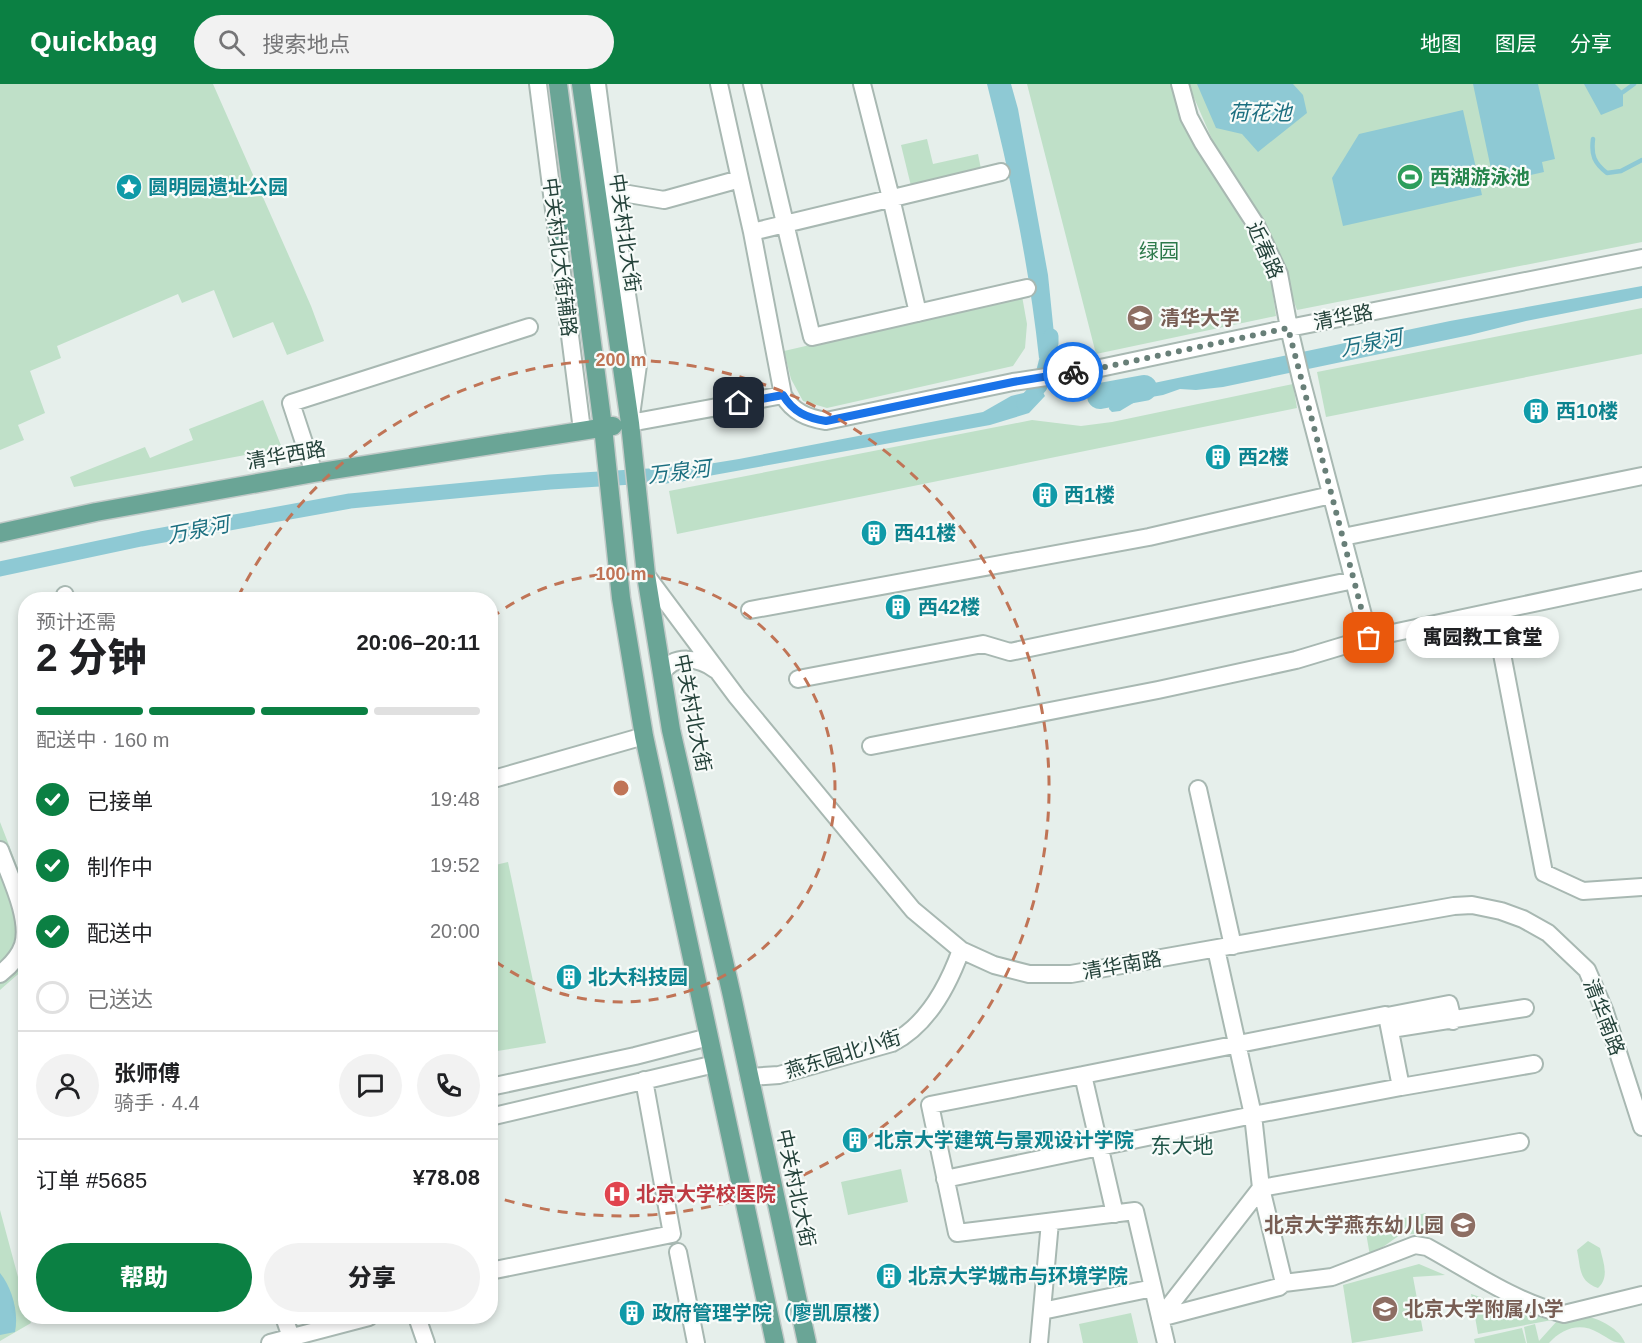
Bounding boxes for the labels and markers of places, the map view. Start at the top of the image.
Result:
sports icon: 西湖游泳池 [1395,162,1425,192]
place label: 西湖游泳池 [1430,166,1530,188]
place icon: 圆明园遗址公园 [114,172,144,202]
place label: 圆明园遗址公园 [148,176,288,198]
school or university icon: 清华大学 [1125,303,1155,333]
place label: 清华大学 [1160,307,1240,329]
pin [713,377,764,428]
building icon: 西10楼 [1521,396,1551,426]
place label: 西10楼 [1556,400,1618,422]
building icon: 西2楼 [1203,442,1233,472]
place label: 西2楼 [1238,446,1289,468]
building icon: 西1楼 [1030,480,1060,510]
place label: 西1楼 [1064,484,1115,506]
building icon: 西41楼 [859,518,889,548]
place label: 西41楼 [894,522,956,544]
building icon: 西42楼 [883,592,913,622]
place label: 西42楼 [918,596,980,618]
pin [1343,612,1394,663]
callout: 寓园教工食堂 [1405,617,1558,659]
centre of rings [611,778,631,798]
building icon: 北大科技园 [554,962,584,992]
place label: 北大科技园 [588,966,688,988]
building icon: 北京大学建筑与景观设计学院 [840,1125,870,1155]
place label: 北京大学建筑与景观设计学院 [874,1129,1134,1151]
hospital icon: 北京大学校医院 [602,1179,632,1209]
place label: 北京大学校医院 [636,1183,776,1205]
school or university icon: 北京大学燕东幼儿园 [1448,1210,1478,1240]
place label: 北京大学燕东幼儿园 [1264,1214,1444,1236]
building icon: 北京大学城市与环境学院 [874,1261,904,1291]
place label: 北京大学城市与环境学院 [908,1265,1128,1287]
school or university icon: 北京大学附属小学 [1370,1294,1400,1324]
building icon: 政府管理学院（廖凯原楼） [617,1298,647,1328]
place label: 北京大学附属小学 [1404,1298,1564,1320]
place label: 政府管理学院（廖凯原楼） [652,1302,892,1324]

